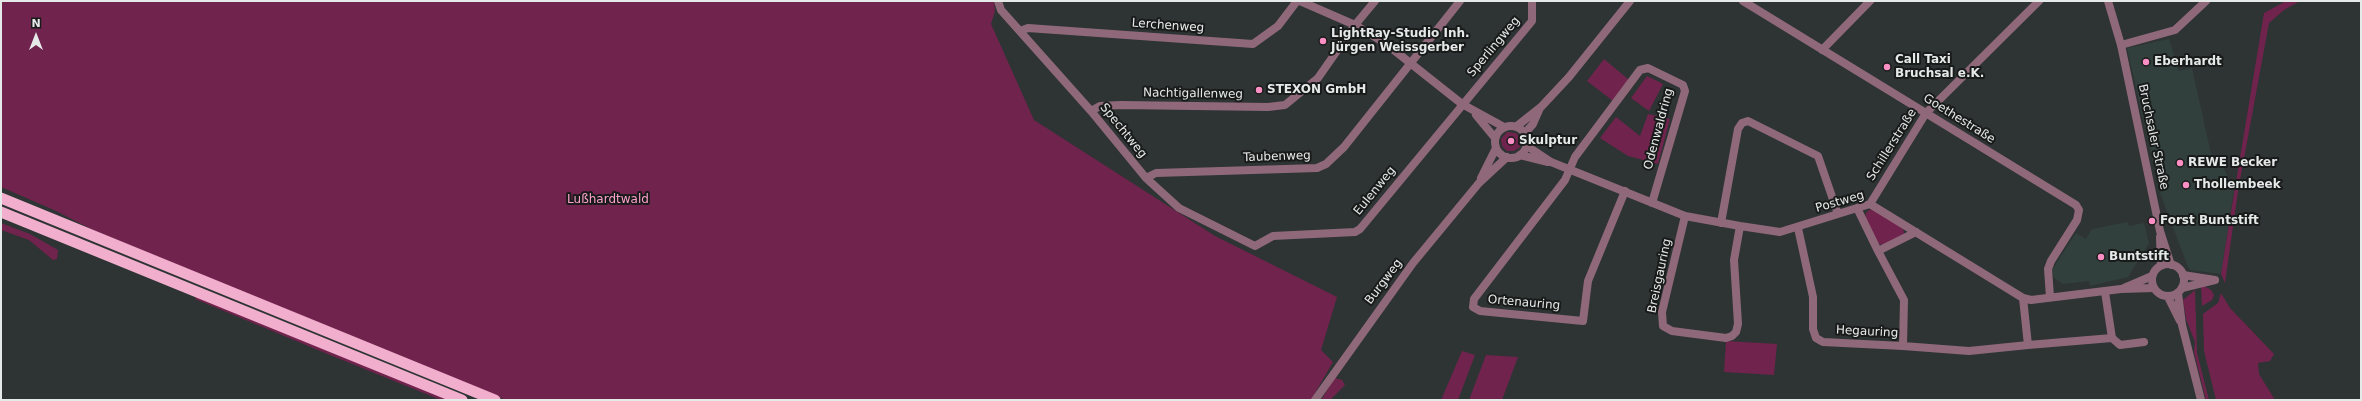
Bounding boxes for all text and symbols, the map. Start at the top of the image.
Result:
street label: Sperlingweg [1465,14,1523,80]
north arrow [16,16,56,56]
street label: Lerchenweg [1131,16,1205,36]
text: N [31,17,41,30]
place label: LightRay-Studio Inh. Jürgen Weissgerber [1331,27,1470,55]
marker: LightRay-Studio Inh. Jürgen Weissgerber [1318,36,1328,46]
place label: Call Taxi Bruchsal e.K. [1895,53,1984,81]
place label: Eberhardt [2154,55,2222,69]
marker: Eberhardt [2141,57,2151,67]
marker: Call Taxi Bruchsal e.K. [1882,62,1892,72]
place label: STEXON GmbH [1267,83,1366,97]
street label: Bruchsaler Straße [2135,83,2171,191]
marker: STEXON GmbH [1254,85,1264,95]
street label: Nachtigallenweg [1143,86,1243,102]
street label: Odenwaldring [1641,87,1677,171]
street label: Goethestraße [1920,91,1998,147]
street label: Spechtweg [1097,101,1149,161]
street label: Schillerstraße [1864,106,1920,184]
place label: Skulptur [1519,134,1577,148]
marker: Skulptur [1506,136,1516,146]
street label: Taubenweg [1243,149,1311,165]
place label: REWE Becker [2188,156,2277,170]
marker: REWE Becker [2175,158,2185,168]
street label: Eulenweg [1351,164,1399,218]
place label: Thollembeek [2194,178,2281,192]
marker: Thollembeek [2181,180,2191,190]
street label: Postweg [1814,188,1866,216]
park label: Lußhardtwald [567,193,649,207]
place label: Forst Buntstift [2160,214,2259,228]
marker: Forst Buntstift [2147,216,2157,226]
street label: Breisgauring [1645,237,1675,315]
place label: Buntstift [2109,250,2169,264]
marker: Buntstift [2096,252,2106,262]
street label: Burgweg [1362,257,1406,307]
street label: Ortenauring [1487,293,1561,313]
street label: Hegauring [1835,323,1899,341]

